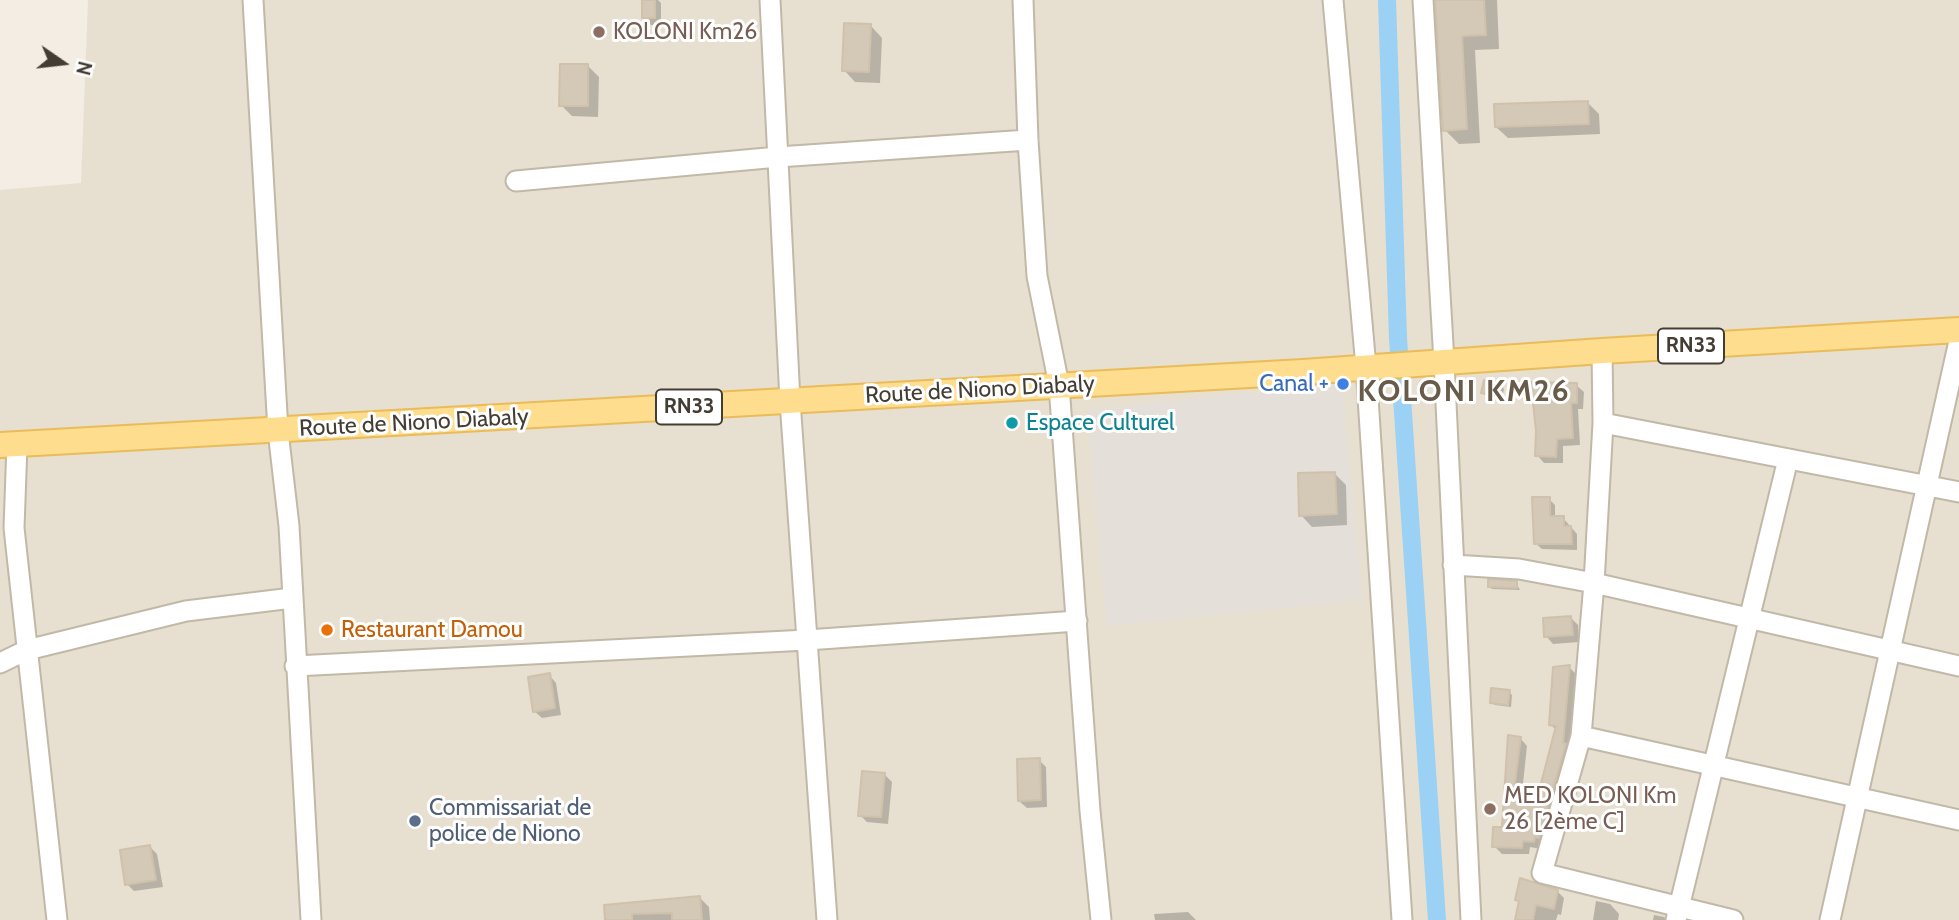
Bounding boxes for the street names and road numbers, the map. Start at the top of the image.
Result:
road number: RN33 [1658,328,1724,364]
street label: Route de Niono Diabaly [865,370,1095,410]
road number: RN33 [656,390,722,424]
street label: Route de Niono Diabaly [299,403,529,443]

